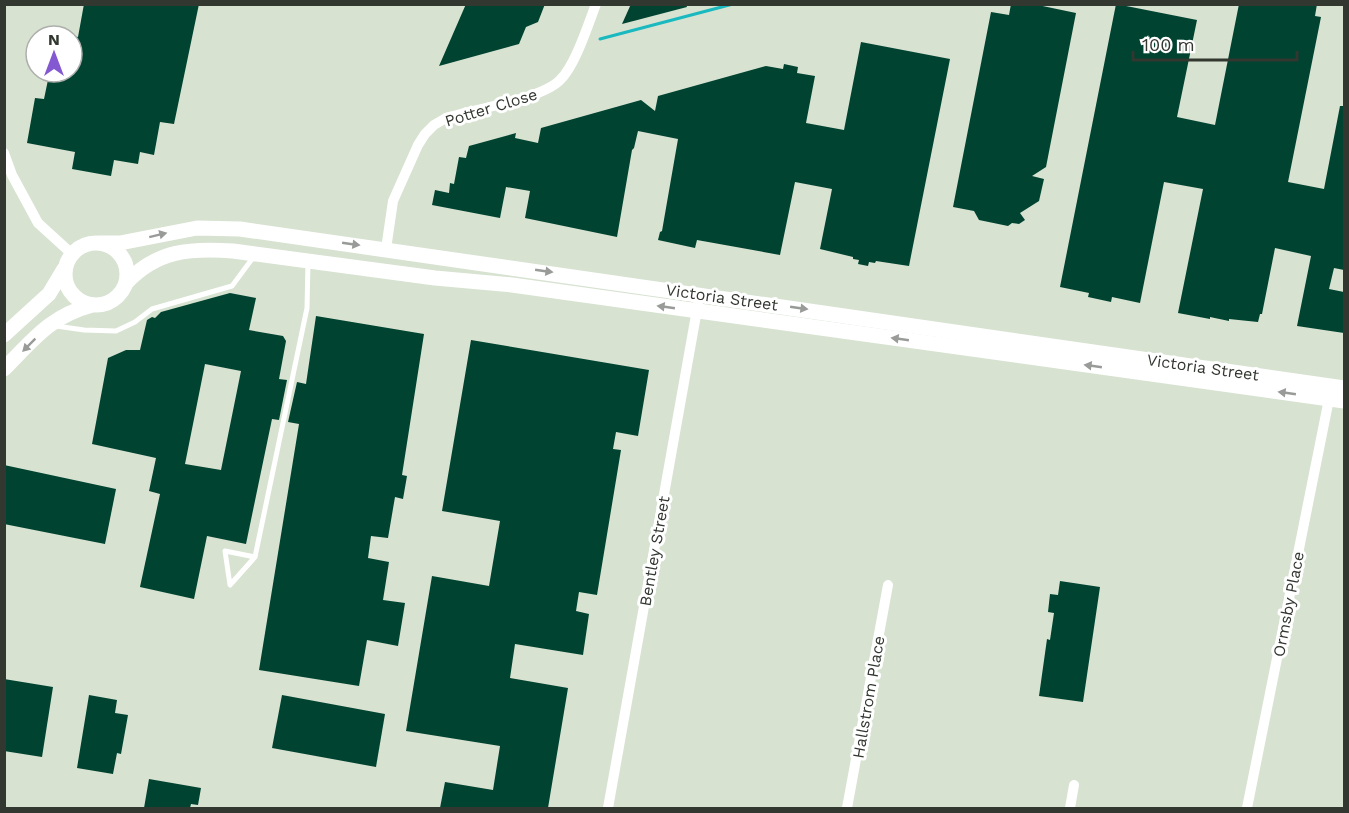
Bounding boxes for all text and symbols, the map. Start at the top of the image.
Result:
north arrow [24,24,84,84]
scale bar [1133,24,1296,62]
text: N [48,30,60,49]
text: 100 m [1142,34,1195,55]
street label: Potter Close [443,84,540,131]
one-way arrow [149,230,167,240]
one-way arrow [342,239,361,248]
one-way arrow [535,267,554,276]
street label: Victoria Street [665,280,779,315]
one-way arrow [656,302,675,311]
one-way arrow [790,304,809,313]
one-way arrow [891,335,910,344]
one-way arrow [21,338,36,352]
street label: Victoria Street [1146,350,1260,385]
one-way arrow [1084,362,1103,371]
one-way arrow [1277,388,1296,398]
street label: Bentley Street [635,494,674,608]
street label: Ormsby Place [1269,550,1308,658]
street label: Hallstrom Place [848,634,889,760]

